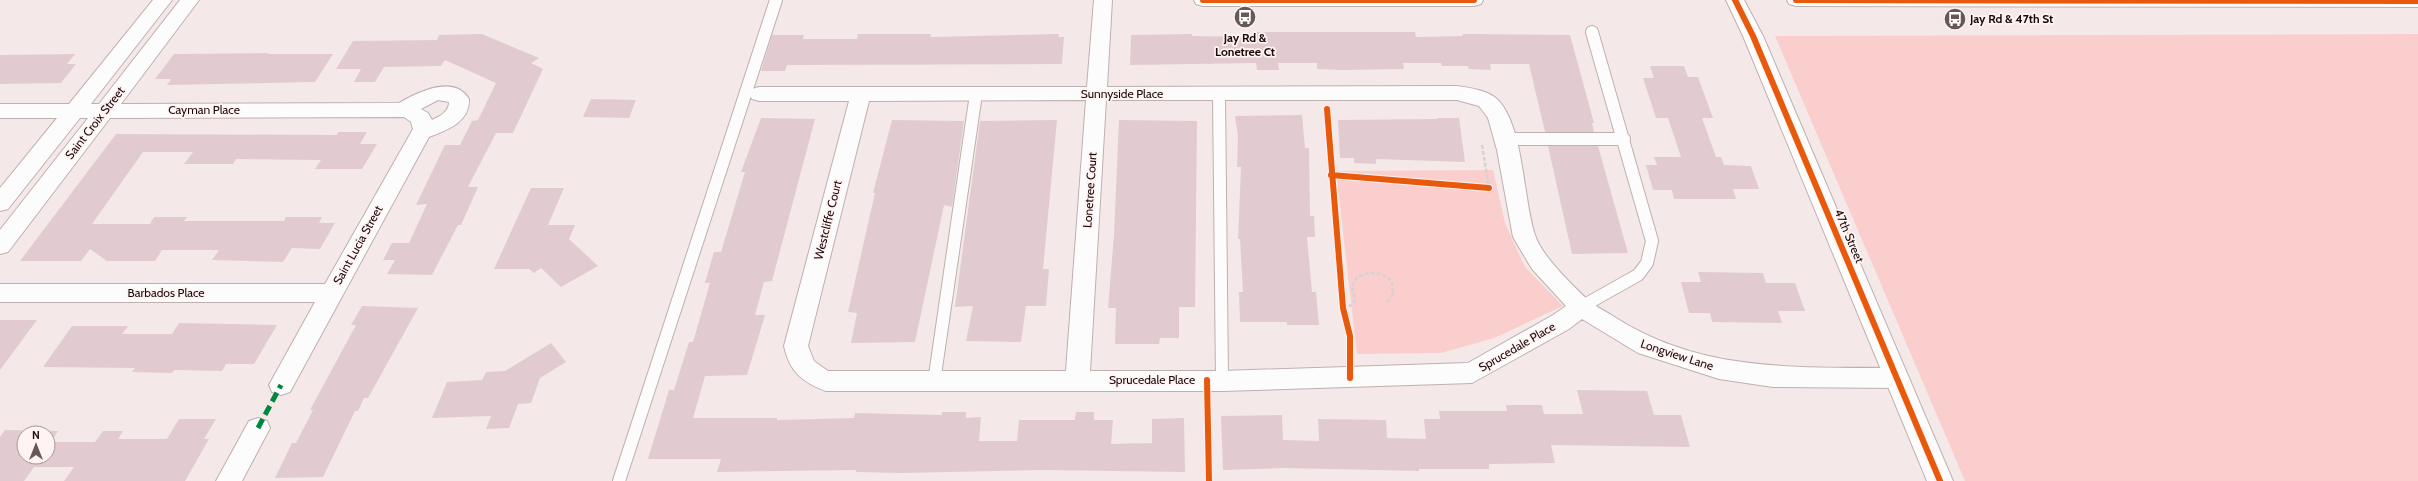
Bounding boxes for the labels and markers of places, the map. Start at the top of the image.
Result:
bus stop icon: Jay Rd & Lonetree Ct [1232,4,1258,30]
bus stop icon: Jay Rd & 47th St [1942,6,1968,32]
place label: Jay Rd & 47th St [1969,11,2053,26]
place label: Jay Rd & Lonetree Ct [1215,30,1275,59]

